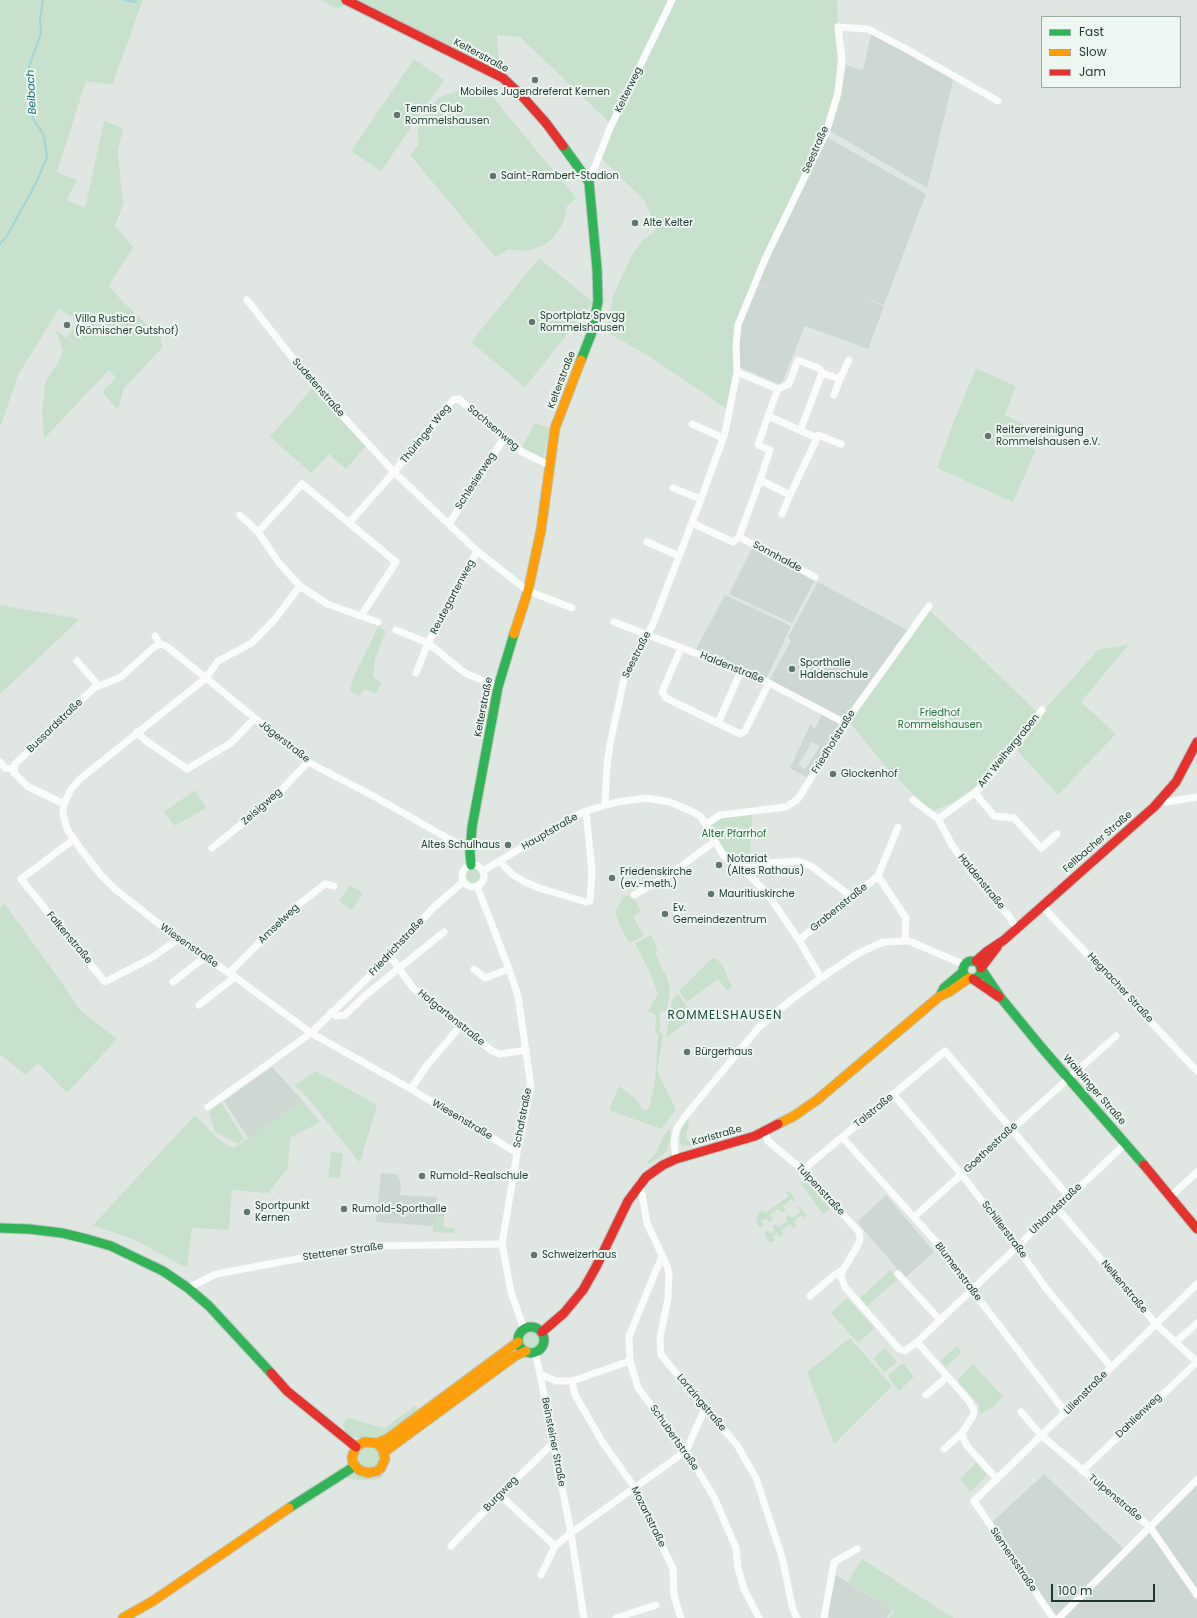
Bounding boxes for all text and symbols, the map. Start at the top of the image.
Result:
legend [1041,16,1181,88]
text: Fast [1079,23,1104,40]
street label: Kelterstraße [451,36,511,76]
text: Slow [1079,43,1107,60]
text: Jam [1079,63,1106,80]
street label: Kelterweg [613,65,645,115]
water label: Beibach [24,69,40,115]
marker: Mobiles Jugendreferat Kernen [530,75,540,85]
place label: Mobiles Jugendreferat Kernen [460,86,610,98]
place label: Tennis Club Rommelshausen [405,103,489,126]
marker: Tennis Club Rommelshausen [392,110,402,120]
street label: Seestraße [800,124,832,176]
place label: Saint-Rambert-Stadion [501,170,619,182]
marker: Saint-Rambert-Stadion [488,171,498,181]
place label: Alte Kelter [643,217,693,229]
marker: Alte Kelter [630,218,640,228]
place label: Sportplatz Spvgg Rommelshausen [540,310,625,334]
place label: Villa Rustica (Römischer Gutshof) [75,313,179,336]
marker: Sportplatz Spvgg Rommelshausen [527,317,537,327]
marker: Villa Rustica (Römischer Gutshof) [62,320,72,330]
street label: Kelterstraße [546,350,578,410]
street label: Sudetenstraße [289,356,347,420]
street label: Thüringer Weg [398,402,454,466]
street label: Sachsenweg [465,403,521,453]
place label: Reitervereinigung Rommelshausen e.V. [996,424,1100,448]
marker: Reitervereinigung Rommelshausen e.V. [983,431,993,441]
street label: Schlesierweg [453,450,499,512]
street label: Sonnhalde [750,539,804,575]
street label: Reutegartenweg [428,557,478,637]
street label: Seestraße [620,630,654,680]
street label: Haldenstraße [698,650,766,686]
place label: Sporthalle Haldenschule [800,657,868,680]
marker: Sporthalle Haldenschule [787,664,797,674]
street label: Kelterstraße [472,676,496,738]
street label: Bussardstraße [25,696,85,756]
park label: Friedhof Rommelshausen [898,707,982,730]
street label: Friedhofstraße [810,708,858,776]
street label: Am Weihergraben [976,712,1042,790]
street label: Jägerstraße [256,718,312,766]
place label: Glockenhof [841,768,898,780]
marker: Glockenhof [828,769,838,779]
street label: Zeisigweg [239,786,285,828]
street label: Fellbacher Straße [1061,809,1135,875]
street label: Hauptstraße [520,811,580,853]
park label: Alter Pfarrhof [702,828,766,840]
place label: Altes Schulhaus [421,839,500,851]
marker: Altes Schulhaus [503,840,513,850]
street label: Haldenstraße [955,852,1007,912]
place label: Notariat (Altes Rathaus) [727,853,804,876]
marker: Notariat (Altes Rathaus) [714,860,724,870]
place label: Friedenskirche (ev.-meth.) [620,866,692,890]
marker: Friedenskirche (ev.-meth.) [607,873,617,883]
street label: Grabenstraße [808,881,870,935]
place label: Mauritiuskirche [719,888,795,900]
marker: Mauritiuskirche [706,889,716,899]
street label: Amselweg [256,902,302,946]
place label: Ev. Gemeindezentrum [673,902,767,926]
street label: Falkenstraße [44,909,94,967]
marker: Ev. Gemeindezentrum [660,909,670,919]
street label: Friedrichstraße [367,915,427,979]
street label: Wiesenstraße [157,921,221,971]
street label: Hegnacher Straße [1085,951,1155,1025]
street label: Hofgartenstraße [415,987,487,1049]
district label: ROMMELSHAUSEN [668,1009,782,1023]
place label: Bürgerhaus [695,1046,753,1058]
marker: Bürgerhaus [682,1047,692,1057]
street label: Waiblinger Straße [1060,1052,1128,1128]
street label: Schafstraße [511,1087,535,1149]
street label: Talstraße [852,1092,896,1130]
street label: Wiesenstraße [430,1097,494,1143]
street label: Goethestraße [962,1120,1020,1176]
street label: Karlstraße [691,1123,743,1149]
street label: Tulpenstraße [793,1162,847,1218]
place label: Rumold-Realschule [430,1170,528,1182]
marker: Rumold-Realschule [417,1171,427,1181]
street label: Uhlandstraße [1027,1181,1085,1237]
street label: Schillerstraße [979,1199,1029,1261]
place label: Sportpunkt Kernen [255,1200,310,1224]
place label: Rumold-Sporthalle [352,1203,447,1215]
marker: Rumold-Sporthalle [339,1204,349,1214]
marker: Sportpunkt Kernen [242,1207,252,1217]
street label: Stettener Straße [302,1240,384,1264]
street label: Blumenstraße [932,1240,984,1304]
place label: Schweizerhaus [542,1249,616,1261]
marker: Schweizerhaus [529,1250,539,1260]
street label: Nelkenstraße [1098,1258,1150,1316]
street label: Lilienstraße [1062,1369,1110,1417]
street label: Lortzingstraße [674,1372,728,1434]
street label: Dahlienweg [1114,1391,1164,1441]
street label: Beinsteiner Straße [538,1396,568,1488]
street label: Schubertstraße [647,1403,701,1473]
street label: Tulpenstraße [1086,1472,1144,1524]
street label: Burgweg [481,1474,521,1514]
street label: Mozartstraße [628,1485,668,1549]
street label: Siemensstraße [987,1526,1039,1594]
scale bar [1053,1576,1157,1602]
text: 100 m [1058,1582,1092,1599]

